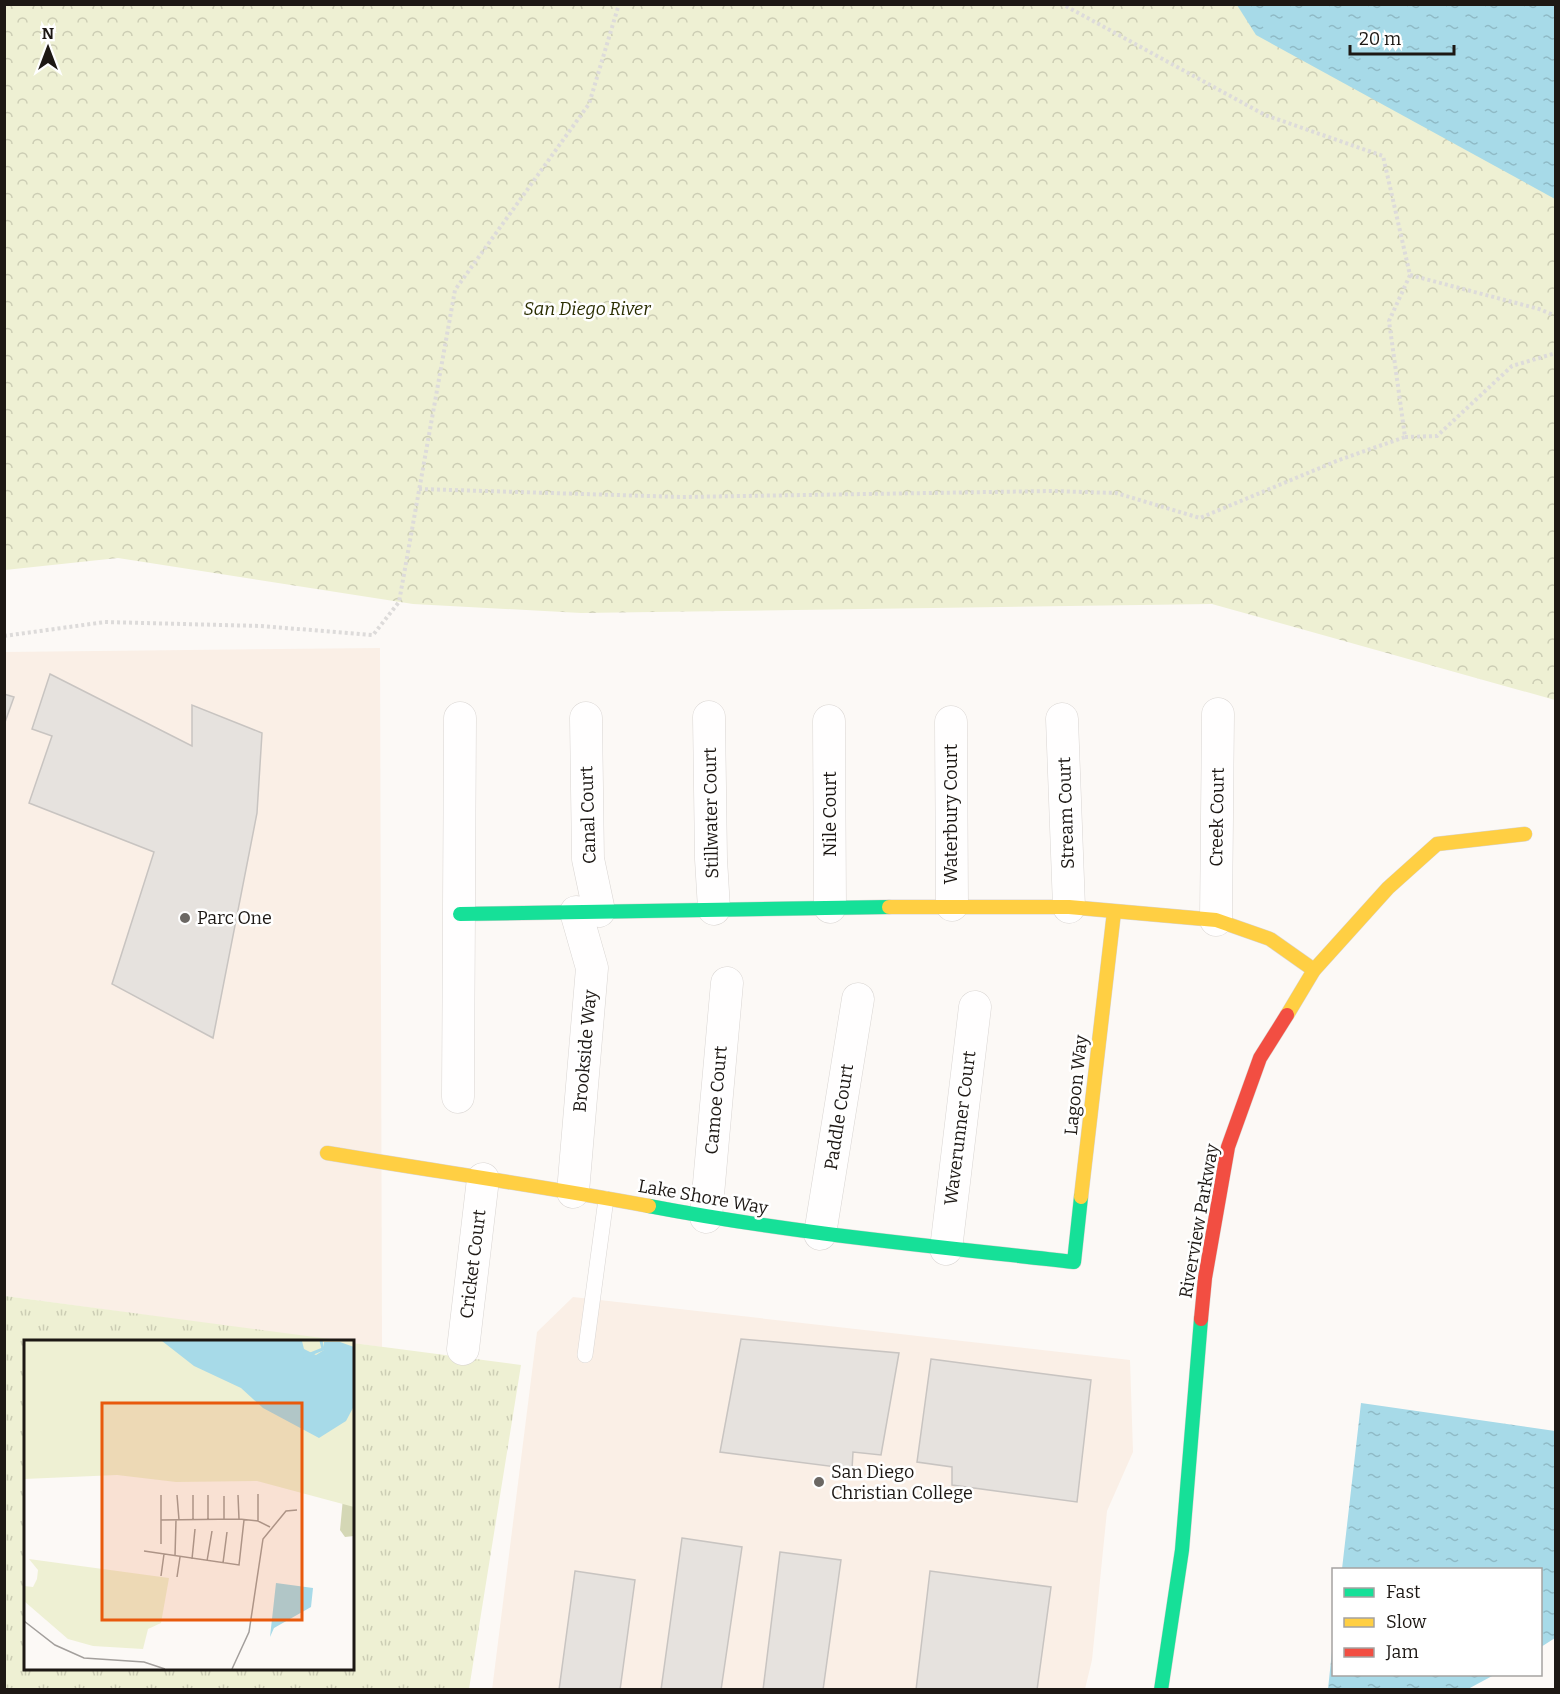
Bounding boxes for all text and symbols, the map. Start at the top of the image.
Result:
north arrow [18,18,78,78]
scale bar [1350,18,1454,56]
text: N [42,24,54,43]
text: 20 m [1359,28,1401,50]
park label: San Diego River [524,298,651,320]
street label: Waterbury Court [940,743,962,884]
street label: Stillwater Court [699,747,723,879]
street label: Stream Court [1053,756,1079,869]
street label: Canal Court [575,765,601,864]
street label: Creek Court [1205,767,1229,867]
street label: Nile Court [819,771,841,857]
place label: Parc One [197,907,272,929]
marker: Parc One [178,911,192,925]
street label: Brookside Way [569,988,601,1113]
street label: Lagoon Way [1060,1033,1092,1136]
street label: Camoe Court [700,1044,732,1155]
street label: Waverunner Court [940,1049,980,1207]
street label: Paddle Court [820,1062,858,1172]
street label: Riverview Parkway [1175,1142,1224,1300]
street label: Lake Shore Way [636,1175,770,1219]
street label: Cricket Court [455,1208,491,1320]
inset map [24,1340,354,1670]
place label: San Diego Christian College [831,1461,973,1504]
marker: San Diego Christian College [812,1475,826,1489]
legend [1332,1568,1542,1676]
text: Fast [1386,1581,1421,1603]
text: Slow [1386,1611,1427,1633]
text: Jam [1385,1641,1419,1663]

